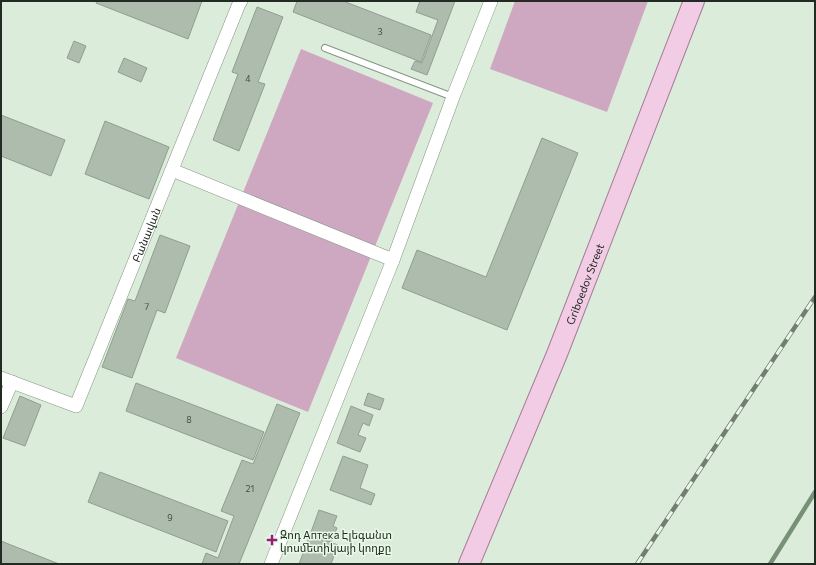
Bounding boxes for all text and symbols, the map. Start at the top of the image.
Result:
house number: 3 [377,26,383,37]
house number: 4 [245,73,251,84]
street label: Բանավան [129,205,162,264]
street label: Griboedov Street [563,241,606,326]
house number: 7 [145,301,150,312]
house number: 8 [186,414,192,425]
house number: 21 [246,483,254,494]
house number: 9 [167,512,173,523]
place label: Զոդ Аптека Էլեգանտ կոսմետիկայի կողքը [280,528,392,555]
marker: Զոդ Аптека Էլեգանտ կոսմետիկայի կողքը [267,535,277,545]

